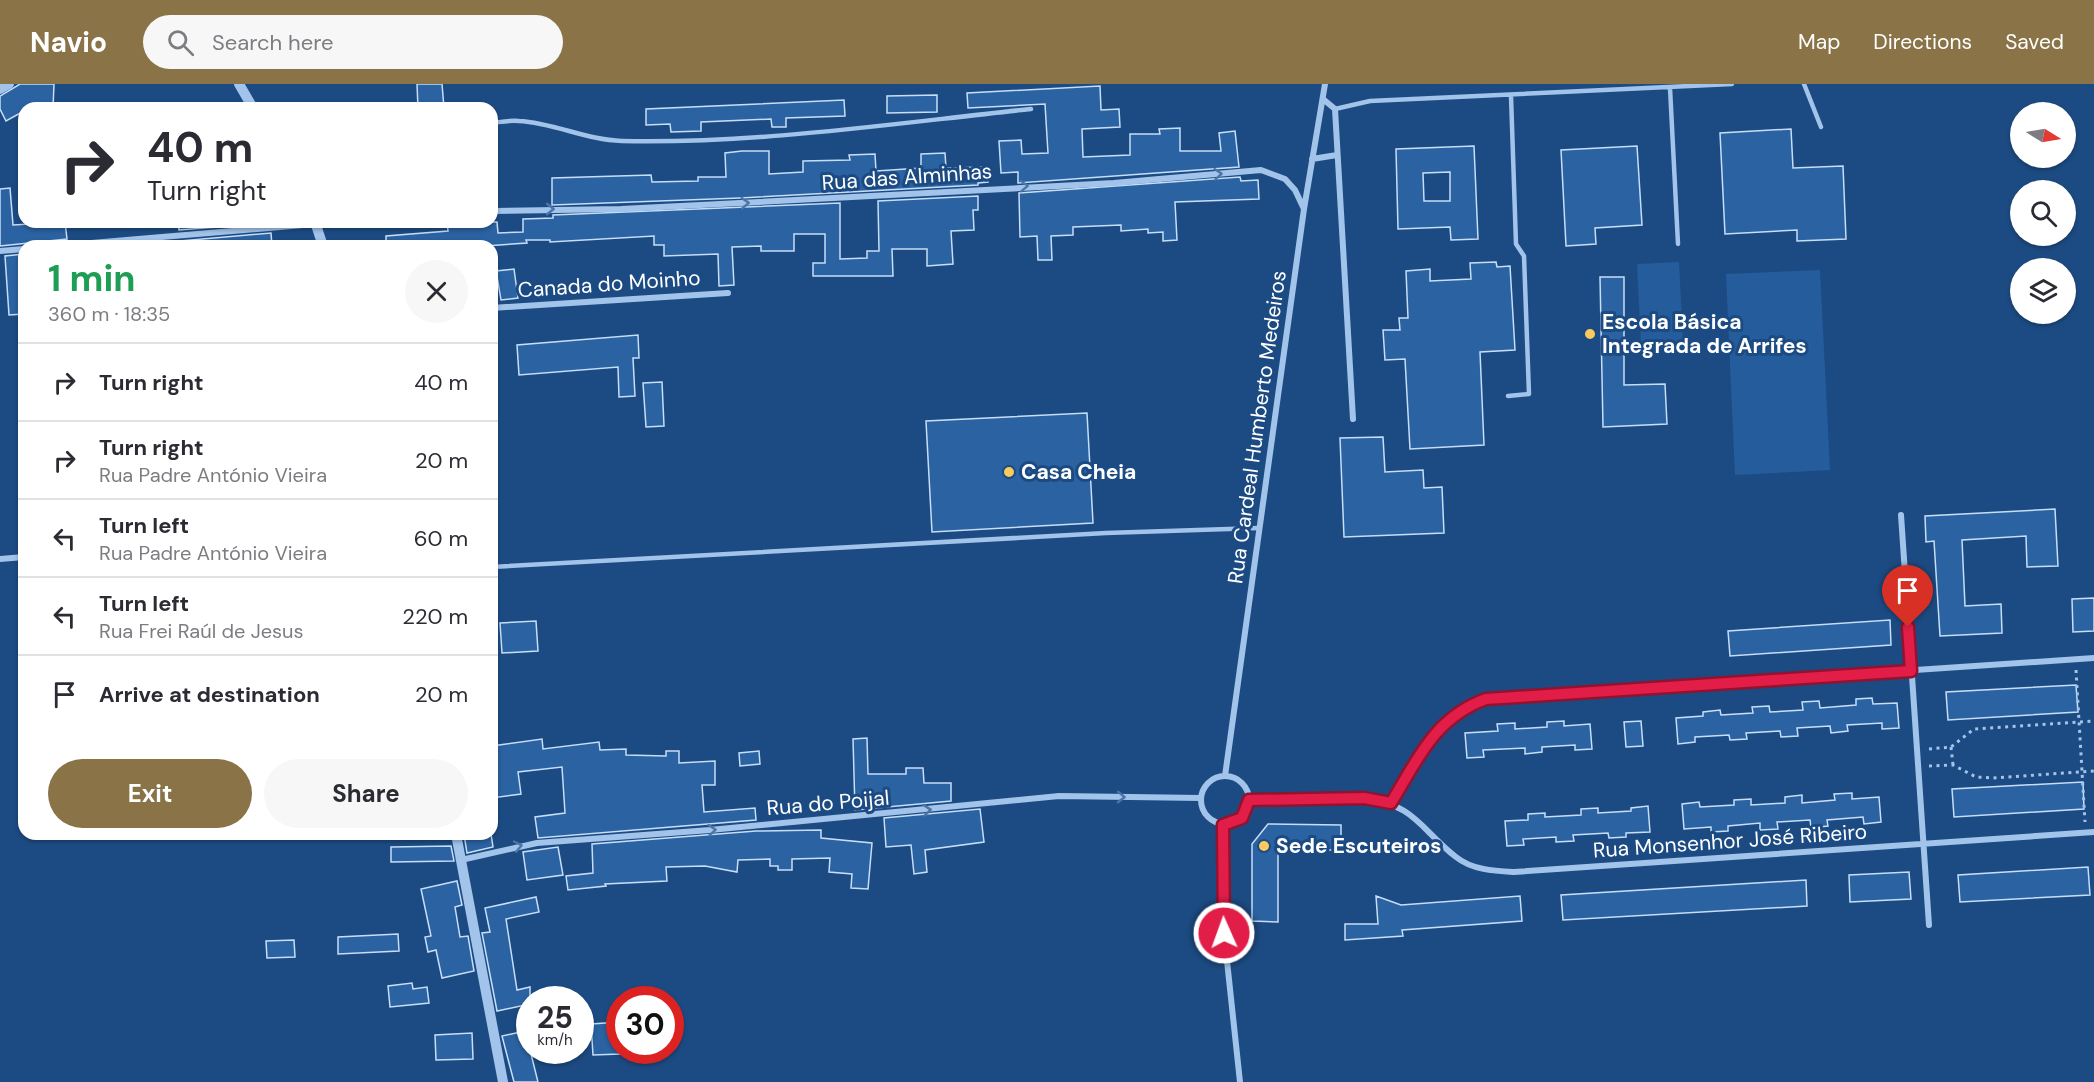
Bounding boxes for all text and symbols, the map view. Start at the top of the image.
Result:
search box [143,15,563,69]
text: Navio [30,24,107,61]
icon: search [164,26,197,59]
text: Search here [212,28,333,57]
text: Map [1798,28,1840,56]
text: Directions [1873,28,1972,56]
text: Saved [2005,28,2064,56]
north arrow [2010,102,2076,168]
map controls [2010,102,2076,324]
text: 40 m [147,120,253,175]
icon: right [48,126,126,204]
street label: Rua das Alminhas [821,157,993,197]
one-way arrow [1214,168,1223,181]
text: Turn right [147,173,267,208]
one-way arrow [1019,180,1028,193]
button: search [2010,180,2076,246]
one-way arrow [741,197,750,210]
one-way arrow [546,203,555,215]
text: 1 min [48,255,136,302]
button: layers [2010,258,2076,324]
button: close [405,260,468,323]
street label: Canada do Moinho [517,264,701,304]
street label: Rua Cardeal Humberto Medeiros [1221,269,1293,585]
text: 360 m · 18:35 [48,301,170,327]
place label: Escola Básica Integrada de Arrifes [1602,308,1807,360]
marker: Escola Básica Integrada de Arrifes [1583,327,1597,341]
icon: right [48,366,81,399]
text: Turn right [99,368,204,397]
text: 40 m [414,368,468,397]
text: Turn right [99,433,204,462]
icon: right [48,444,81,477]
text: 20 m [415,446,468,475]
place label: Casa Cheia [1021,458,1136,486]
text: Rua Padre António Vieira [99,462,327,488]
marker: Casa Cheia [1002,465,1016,479]
text: Turn left [99,511,189,540]
icon: left [48,522,81,555]
text: 60 m [414,524,468,553]
text: Rua Padre António Vieira [99,540,327,566]
pin [1882,565,1933,627]
icon: arrive [1891,574,1924,607]
text: Turn left [99,589,189,618]
icon: left [48,600,81,633]
text: 220 m [402,602,468,631]
text: Rua Frei Raúl de Jesus [99,618,304,644]
icon: arrive [48,678,81,711]
text: Arrive at destination [99,680,320,709]
text: 20 m [415,680,468,709]
button: Exit [48,759,252,828]
button: Share [264,759,468,828]
street label: Rua do Poijal [766,784,890,822]
one-way arrow [1117,791,1126,803]
one-way arrow [922,804,932,817]
street label: Rua Monsenhor José Ribeiro [1592,817,1868,865]
one-way arrow [707,824,717,837]
place label: Sede Escuteiros [1276,832,1441,860]
marker: Sede Escuteiros [1257,839,1271,853]
one-way arrow [512,840,522,853]
position arrow [1192,901,1256,965]
speed limit sign: 30 [606,986,684,1064]
text: 25 [537,998,573,1037]
text: km/h [537,1030,573,1050]

